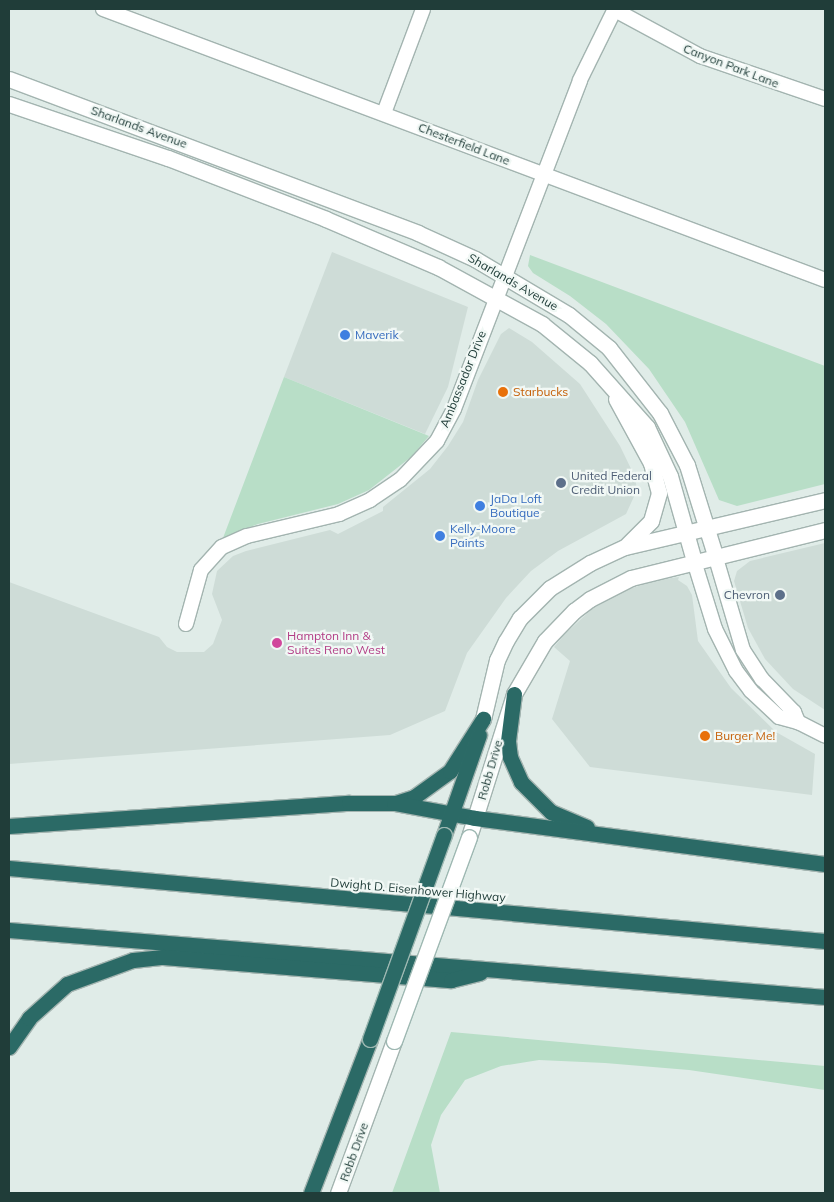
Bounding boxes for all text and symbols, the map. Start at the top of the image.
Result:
street label: Canyon Park Lane [681,41,781,91]
street label: Sharlands Avenue [89,103,189,151]
street label: Chesterfield Lane [416,120,512,168]
street label: Sharlands Avenue [466,250,560,314]
place label: Maverik [355,328,399,342]
street label: Ambassador Drive [437,328,489,430]
marker: Maverik [339,329,351,341]
place label: Starbucks [513,385,568,399]
marker: Starbucks [497,386,509,398]
place label: United Federal Credit Union [571,469,652,497]
marker: United Federal Credit Union [555,477,567,489]
place label: JaDa Loft Boutique [490,492,542,520]
marker: JaDa Loft Boutique [474,500,486,512]
place label: Kelly-Moore Paints [450,522,516,550]
marker: Kelly-Moore Paints [434,530,446,542]
place label: Chevron [724,588,770,602]
marker: Chevron [774,589,786,601]
place label: Hampton Inn & Suites Reno West [287,629,385,657]
marker: Hampton Inn & Suites Reno West [271,637,283,649]
place label: Burger Me! [715,729,775,743]
marker: Burger Me! [699,730,711,742]
street label: Robb Drive [475,738,505,802]
street label: Dwight D. Eisenhower Highway [330,875,506,905]
street label: Robb Drive [337,1121,371,1183]

